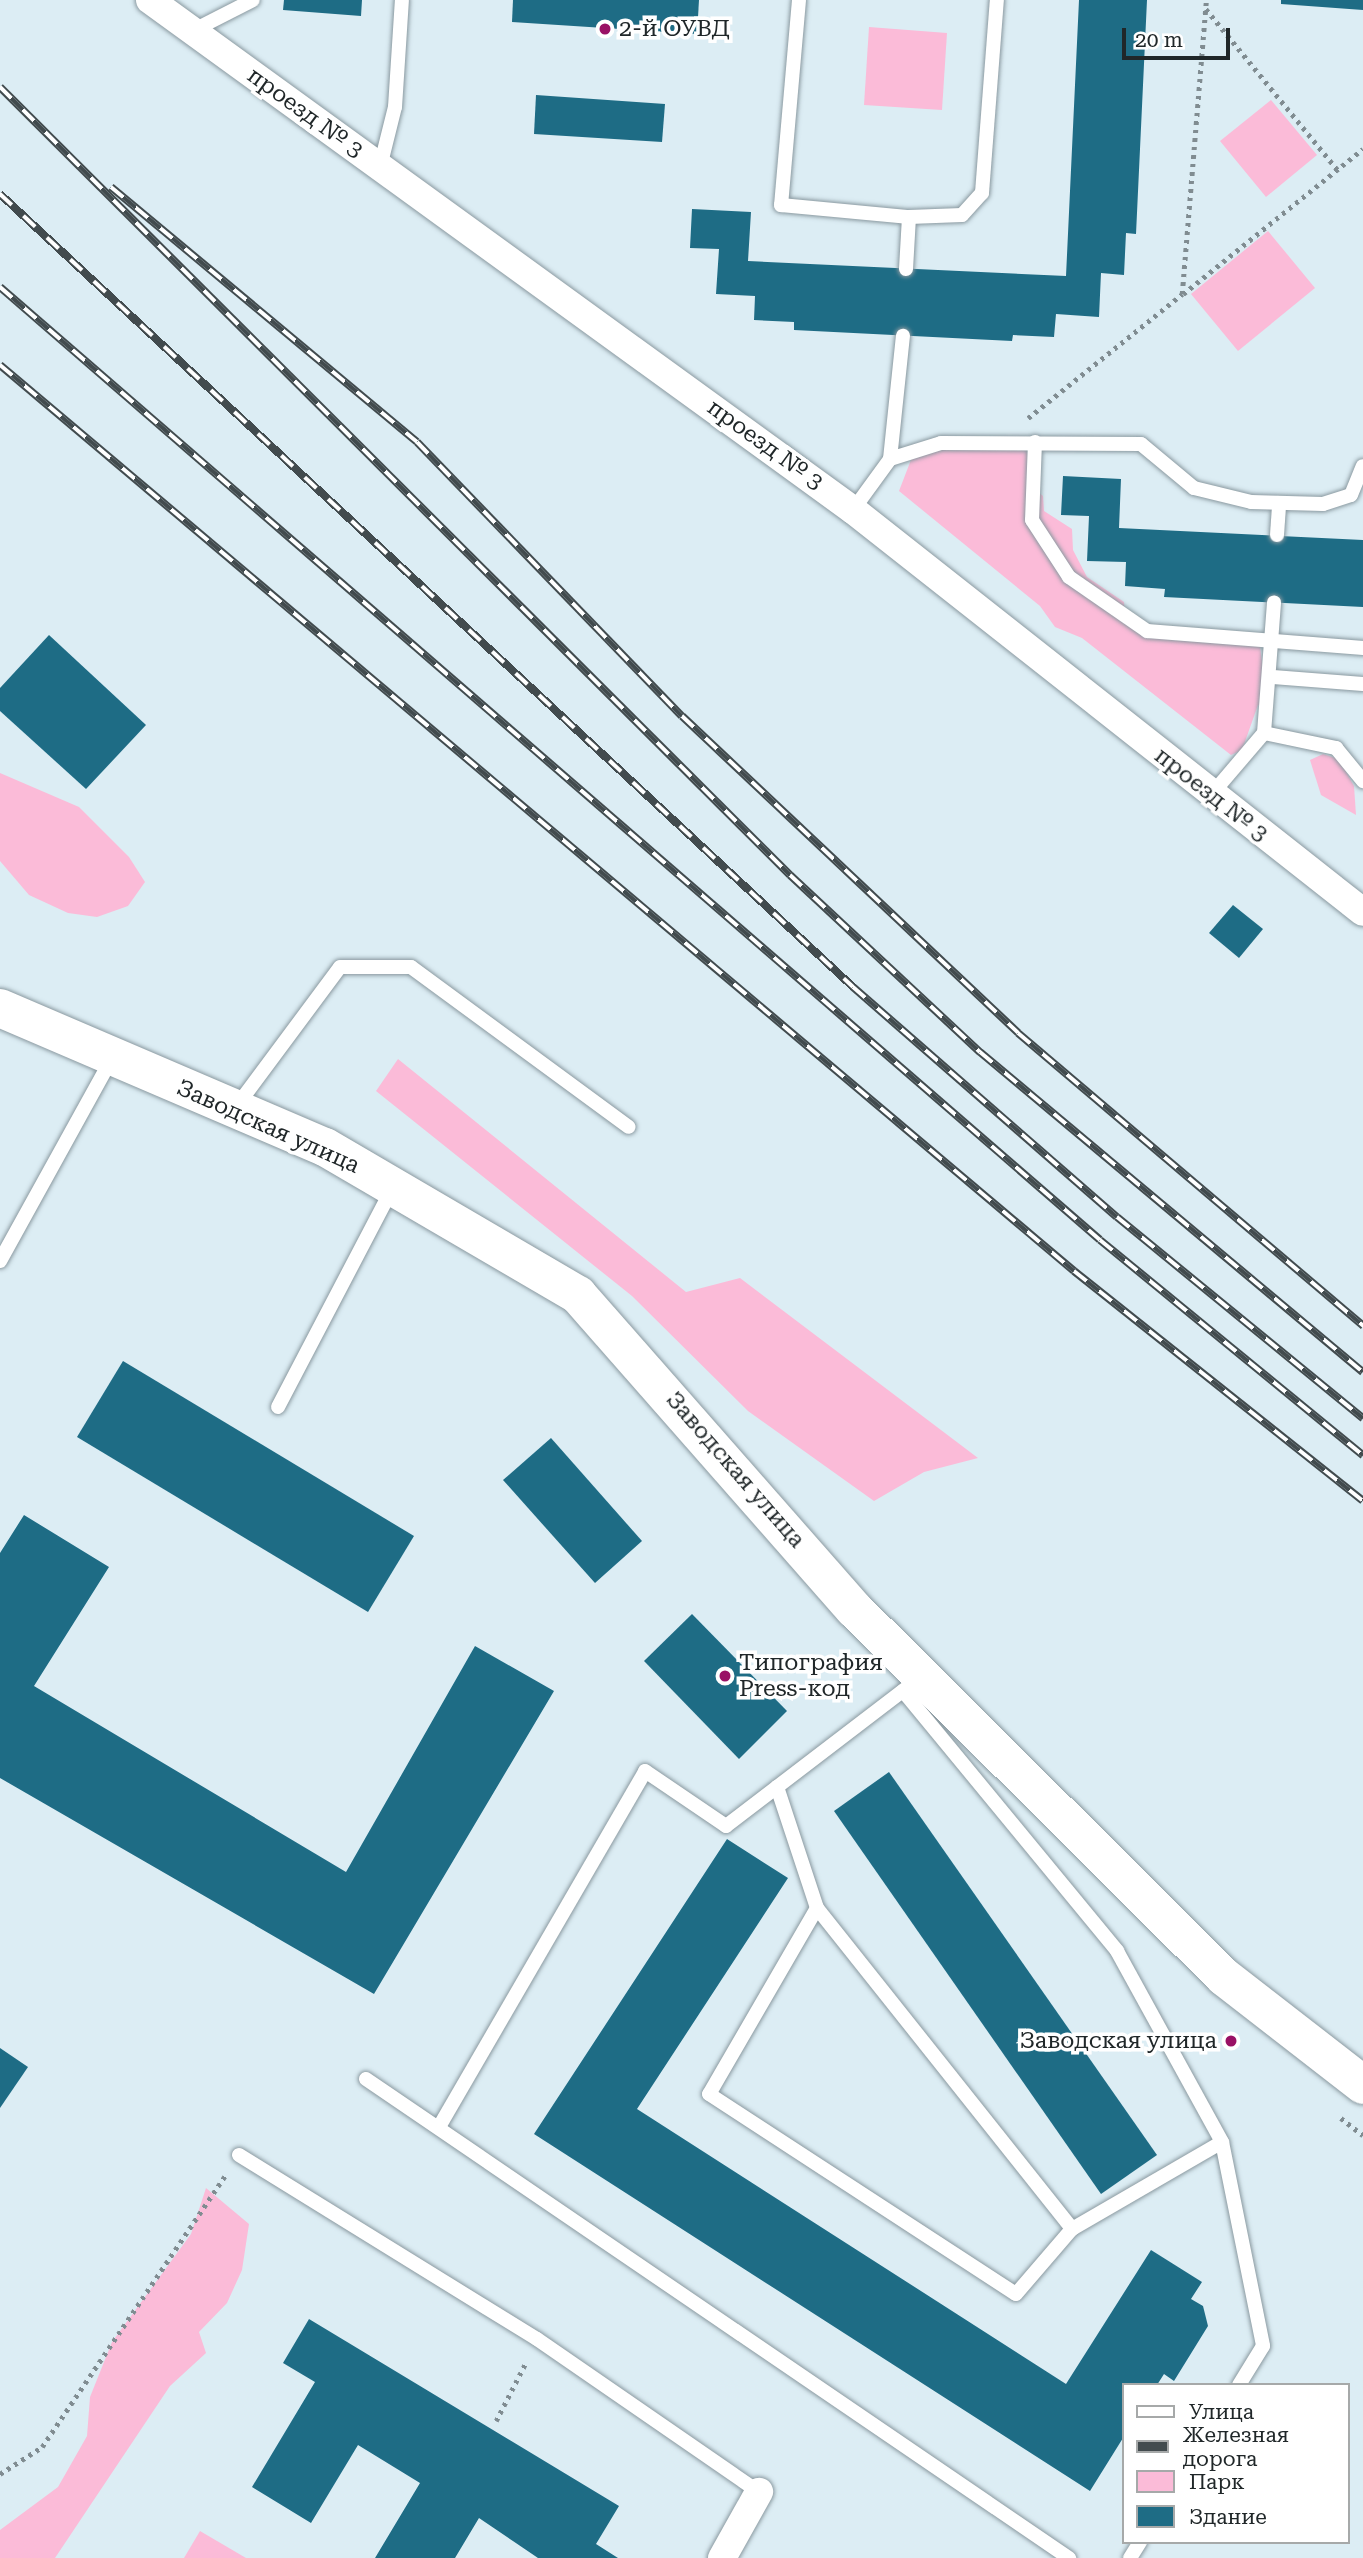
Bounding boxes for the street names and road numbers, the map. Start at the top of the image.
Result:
street label: проезд № 3 [242,62,368,164]
street label: проезд № 3 [702,394,828,496]
street label: проезд № 3 [1149,742,1273,848]
street label: Заводская улица [172,1074,364,1180]
street label: Заводская улица [660,1386,810,1554]

